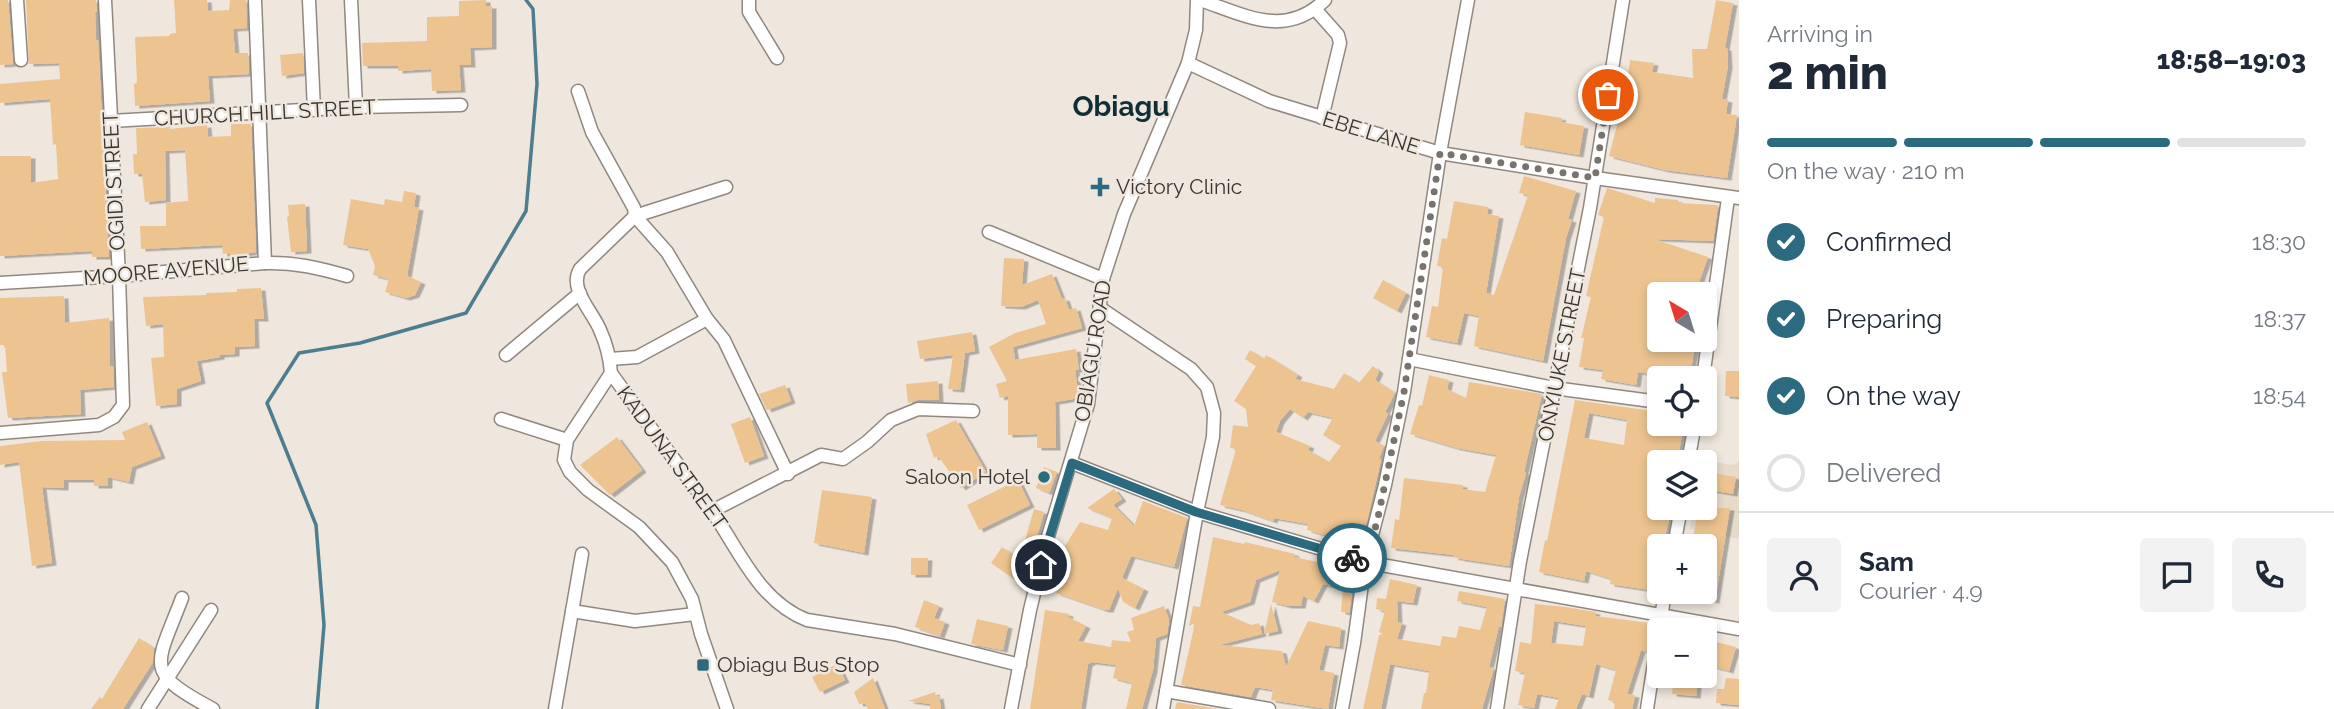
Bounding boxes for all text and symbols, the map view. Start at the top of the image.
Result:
text: Arriving in [1767,20,1873,47]
text: 18:58–19:03 [2157,45,2306,75]
text: 2 min [1767,46,1888,100]
pin [1578,65,1638,125]
icon: bag [1589,76,1627,114]
district label: Obiagu [1072,90,1170,123]
street label: CHURCH HILL STREET [153,94,377,131]
street label: EBE LANE [1320,106,1423,159]
street label: OGIDI STREET [97,111,130,251]
text: On the way · 210 m [1767,157,1965,184]
place label: Victory Clinic [1116,174,1242,199]
marker: Victory Clinic [1090,177,1110,197]
icon: check [1767,223,1805,261]
text: Confirmed [1826,227,1952,257]
text: 18:30 [2252,228,2306,255]
street label: MOORE AVENUE [82,251,250,290]
street label: ONYIUKE STREET [1532,266,1591,444]
street label: OBIAGU ROAD [1069,278,1116,424]
north arrow [1647,282,1717,352]
map controls [1647,282,1717,688]
icon: check [1767,300,1805,338]
text: Preparing [1826,304,1942,334]
text: 18:37 [2254,305,2306,332]
button: locate [1647,366,1717,436]
icon: check [1767,377,1805,415]
street label: KADUNA STREET [612,381,733,535]
text: On the way [1826,381,1961,411]
text: 18:54 [2253,382,2306,409]
button: layers [1647,450,1717,520]
text: Delivered [1826,458,1941,488]
place label: Saloon Hotel [905,464,1030,489]
marker: Saloon Hotel [1036,469,1052,485]
courier [1317,523,1387,593]
button: + [1647,534,1717,604]
pin [1011,535,1071,595]
button: person [1767,538,1841,612]
button: chat [2140,538,2214,612]
button: phone [2232,538,2306,612]
icon: bike [1333,539,1371,577]
icon: home [1022,546,1060,584]
text: Sam [1859,547,1914,577]
text: Courier · 4.9 [1859,577,1983,604]
button: − [1647,618,1717,688]
place label: Obiagu Bus Stop [717,652,879,677]
marker: Obiagu Bus Stop [695,657,711,673]

